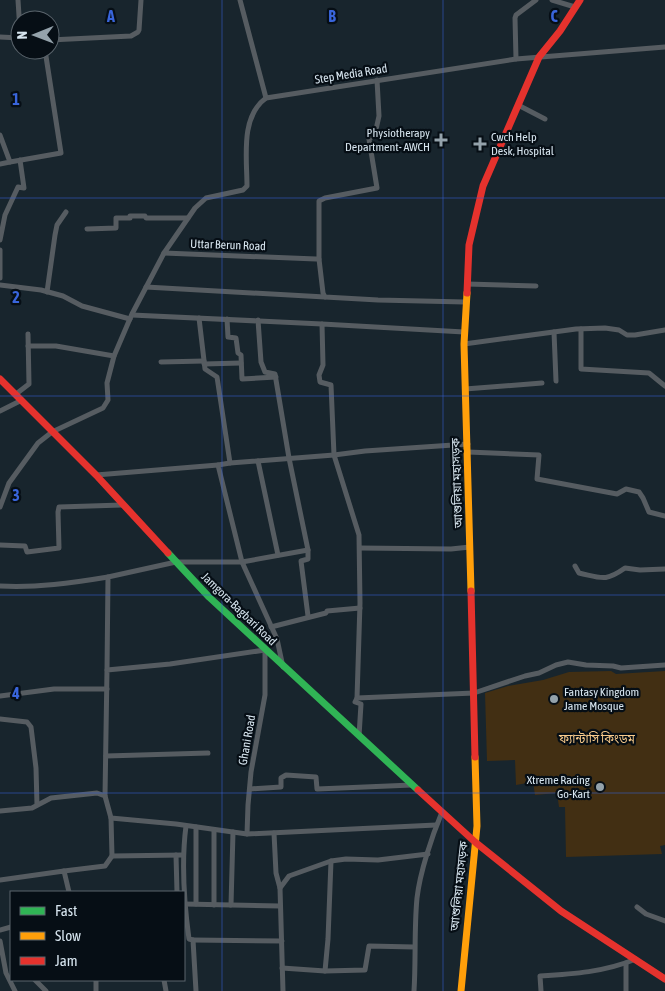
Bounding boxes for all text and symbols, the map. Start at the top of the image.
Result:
text: A [106,7,115,25]
text: B [328,7,336,25]
text: C [550,7,558,25]
north arrow [10,10,60,60]
text: N [14,31,30,39]
street label: Step Media Road [314,61,388,87]
text: 1 [12,90,20,108]
place label: Physiotherapy Department- AWCH [345,126,430,154]
place label: Cwch Help Desk, Hospital [491,130,555,158]
marker: Physiotherapy Department- AWCH [434,133,448,147]
marker: Cwch Help Desk, Hospital [473,137,487,151]
street label: Uttar Berun Road [190,237,266,253]
text: 2 [12,288,20,306]
street label: আশুলিয়া মহাসড়ক [447,437,466,529]
text: 3 [12,486,20,504]
street label: Jamgora-Bagbari Road [199,570,279,648]
text: 4 [11,684,20,702]
place label: Fantasy Kingdom Jame Mosque [564,685,639,713]
marker: Fantasy Kingdom Jame Mosque [548,693,560,705]
street label: Ghani Road [236,714,258,766]
park label: ফ্যান্টাসি কিংডম [558,731,636,746]
place label: Xtreme Racing Go-Kart [527,773,591,801]
marker: Xtreme Racing Go-Kart [594,781,606,793]
street label: আশুলিয়া মহাসড়ক [446,840,471,932]
legend [10,891,185,981]
text: Fast [55,902,77,919]
text: Slow [55,927,81,944]
text: Jam [55,952,78,969]

